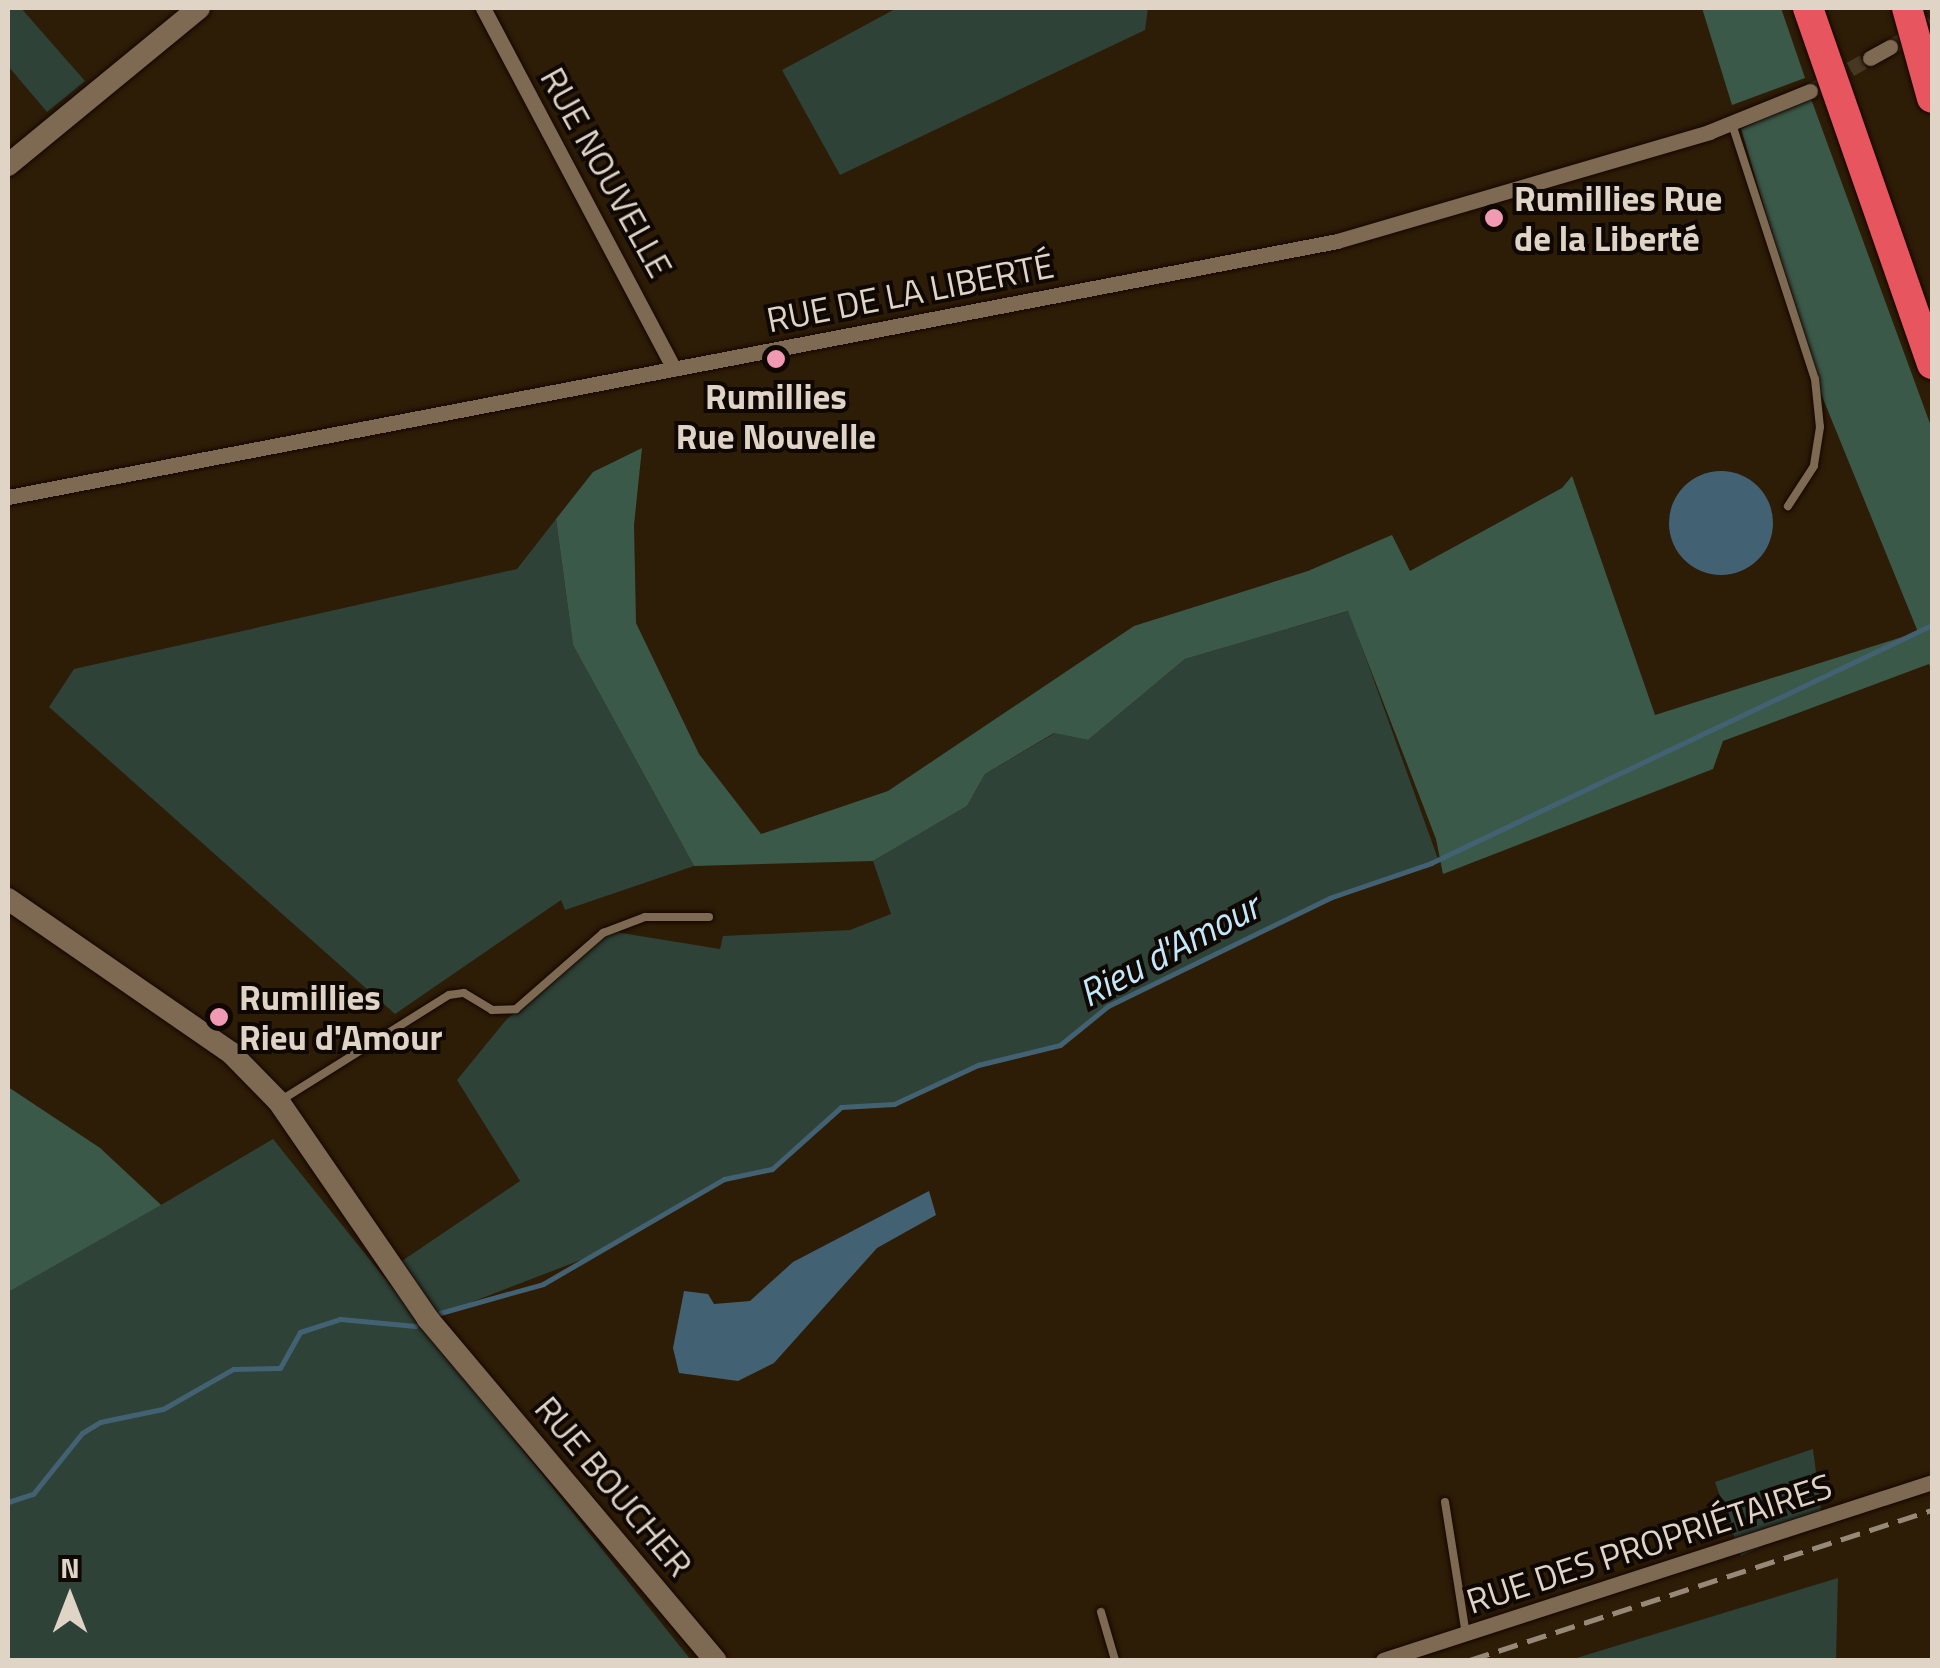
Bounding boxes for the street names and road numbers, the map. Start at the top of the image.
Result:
street label: RUE NOUVELLE [532,60,682,284]
street label: RUE DE LA LIBERTÉ [763,244,1057,340]
street label: RUE BOUCHER [527,1387,701,1585]
street label: RUE DES PROPRIÉTAIRES [1461,1464,1837,1622]

